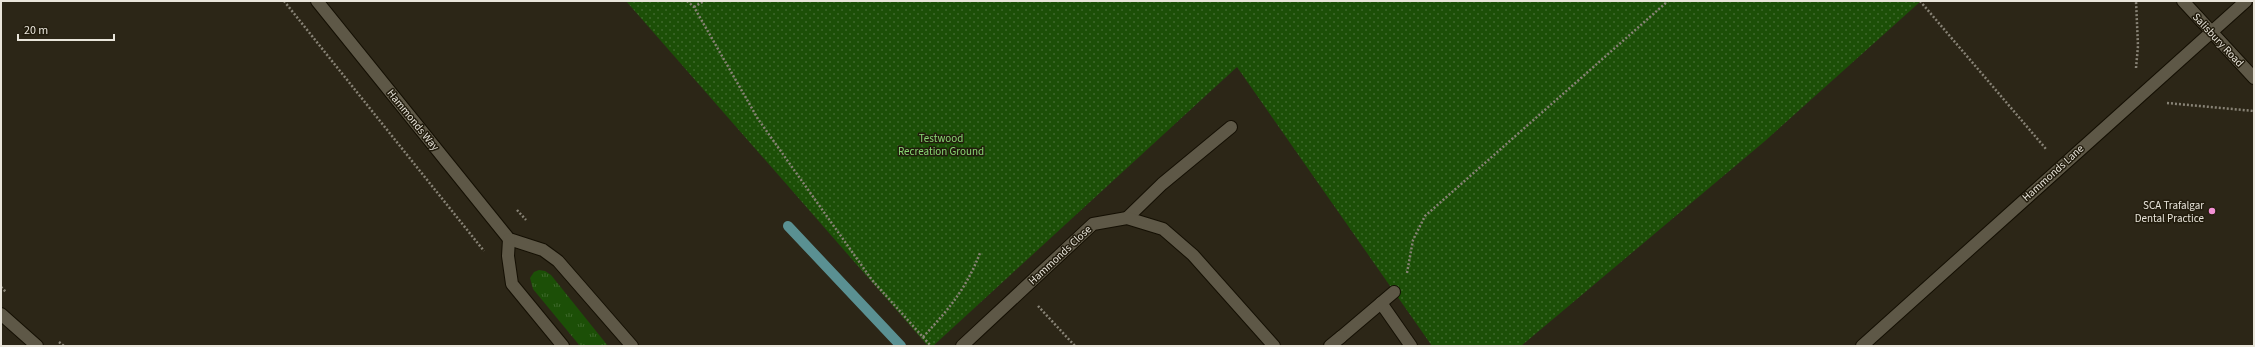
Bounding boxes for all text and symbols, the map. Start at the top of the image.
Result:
street label: Salisbury Road [2189,10,2247,70]
scale bar [18,16,114,42]
text: 20 m [24,22,48,39]
street label: Hammonds Way [384,86,442,154]
park label: Testwood Recreation Ground [898,131,984,159]
street label: Hammonds Lane [2019,141,2087,205]
place label: SCA Trafalgar Dental Practice [2135,198,2205,226]
marker: SCA Trafalgar Dental Practice [2207,206,2217,216]
street label: Hammonds Close [1025,222,1095,288]

